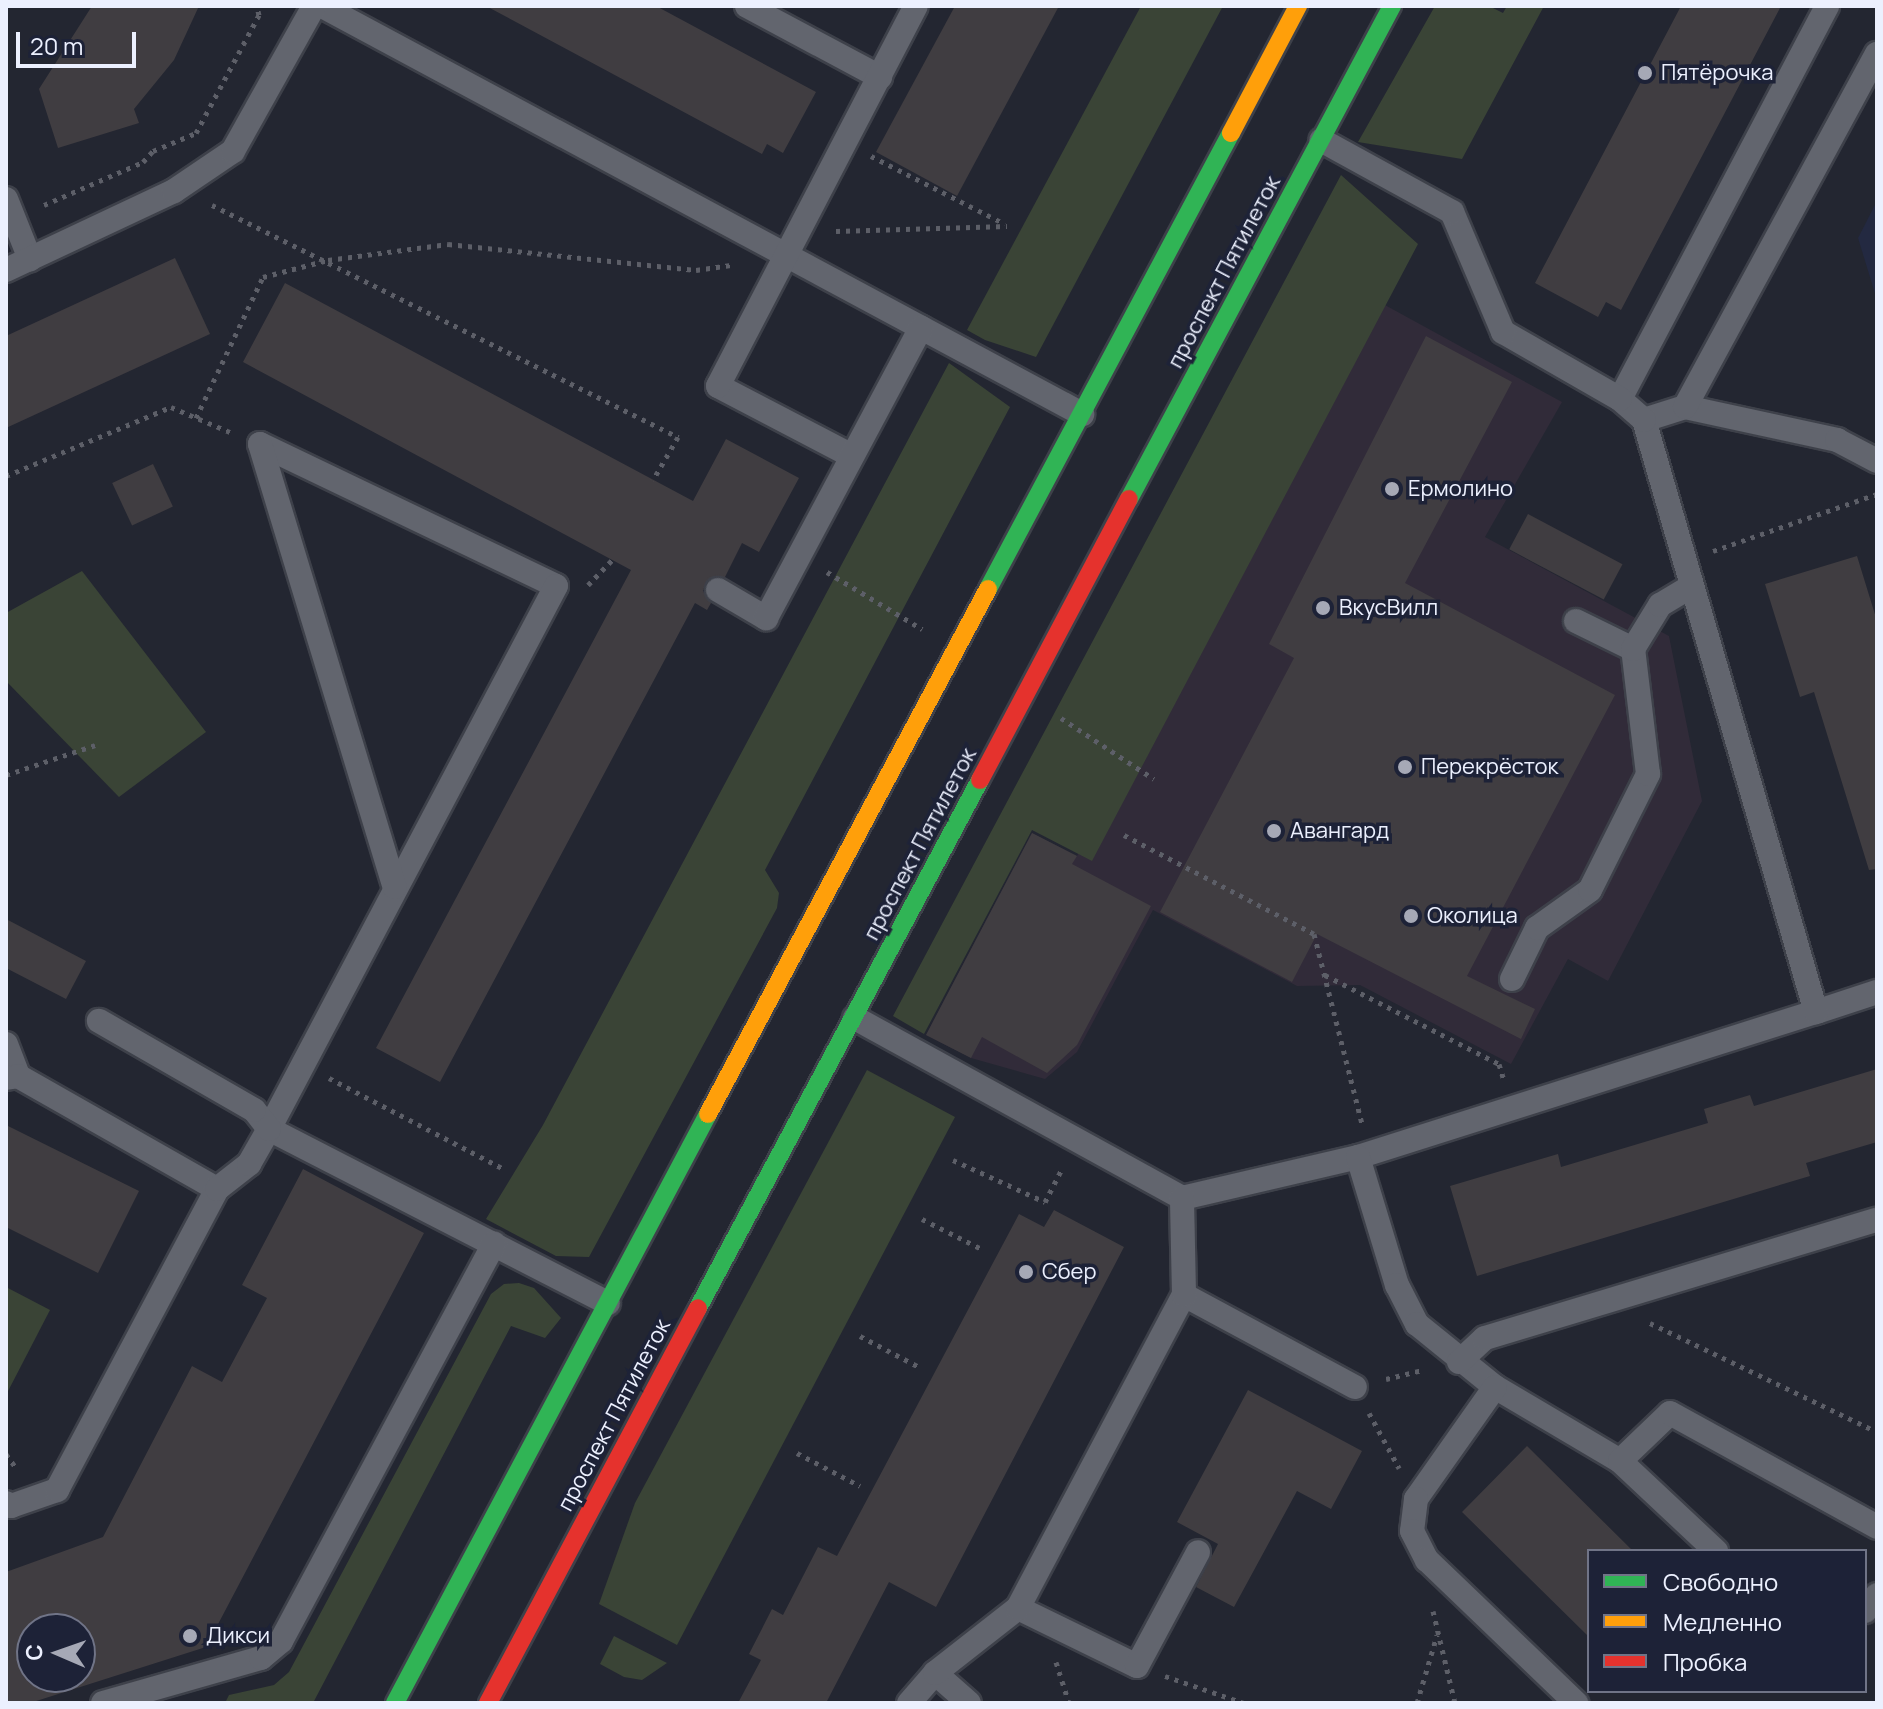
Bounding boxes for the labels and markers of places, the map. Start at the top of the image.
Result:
place label: Пятёрочка [1661,60,1774,86]
marker: Пятёрочка [1636,64,1654,82]
place label: Ермолино [1408,476,1513,502]
marker: Ермолино [1383,480,1401,498]
place label: ВкусВилл [1339,595,1438,621]
marker: ВкусВилл [1314,599,1332,617]
place label: Перекрёсток [1421,754,1558,780]
marker: Перекрёсток [1396,758,1414,776]
place label: Авангард [1290,818,1389,844]
marker: Авангард [1265,822,1283,840]
place label: Околица [1427,903,1518,929]
marker: Околица [1402,907,1420,925]
place label: Сбер [1042,1259,1096,1285]
marker: Сбер [1017,1263,1035,1281]
place label: Дикси [206,1623,270,1649]
marker: Дикси [181,1627,199,1645]

